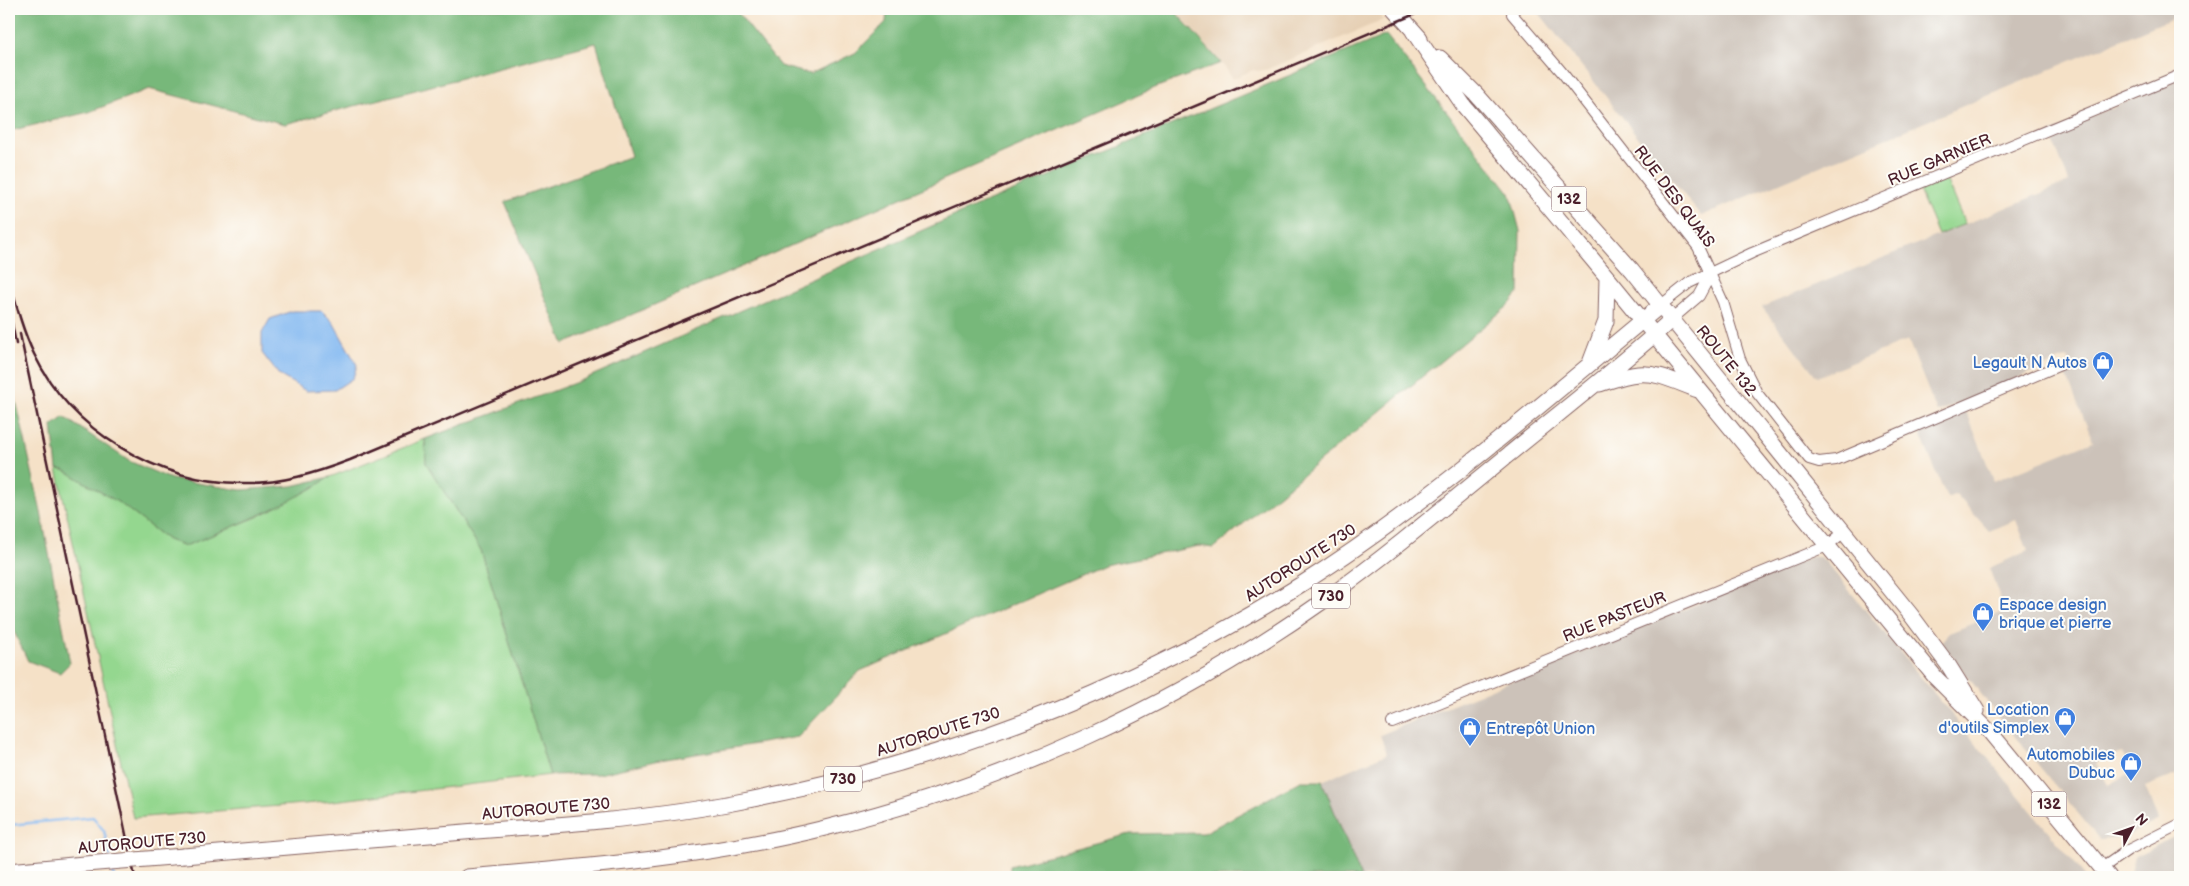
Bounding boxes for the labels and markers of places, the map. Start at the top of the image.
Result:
shop icon: Legault N Autos [2091,350,2115,381]
place label: Legault N Autos [1972,354,2087,373]
place label: Espace design brique et pierre [1999,596,2112,633]
shop icon: Espace design brique et pierre [1971,601,1995,632]
place label: Location d'outils Simplex [1938,701,2050,738]
shop icon: Location d'outils Simplex [2053,706,2077,737]
shop icon: Entrepôt Union [1458,716,1482,747]
place label: Entrepôt Union [1486,720,1595,739]
place label: Automobiles Dubuc [2027,746,2115,783]
shop icon: Automobiles Dubuc [2119,751,2143,782]

